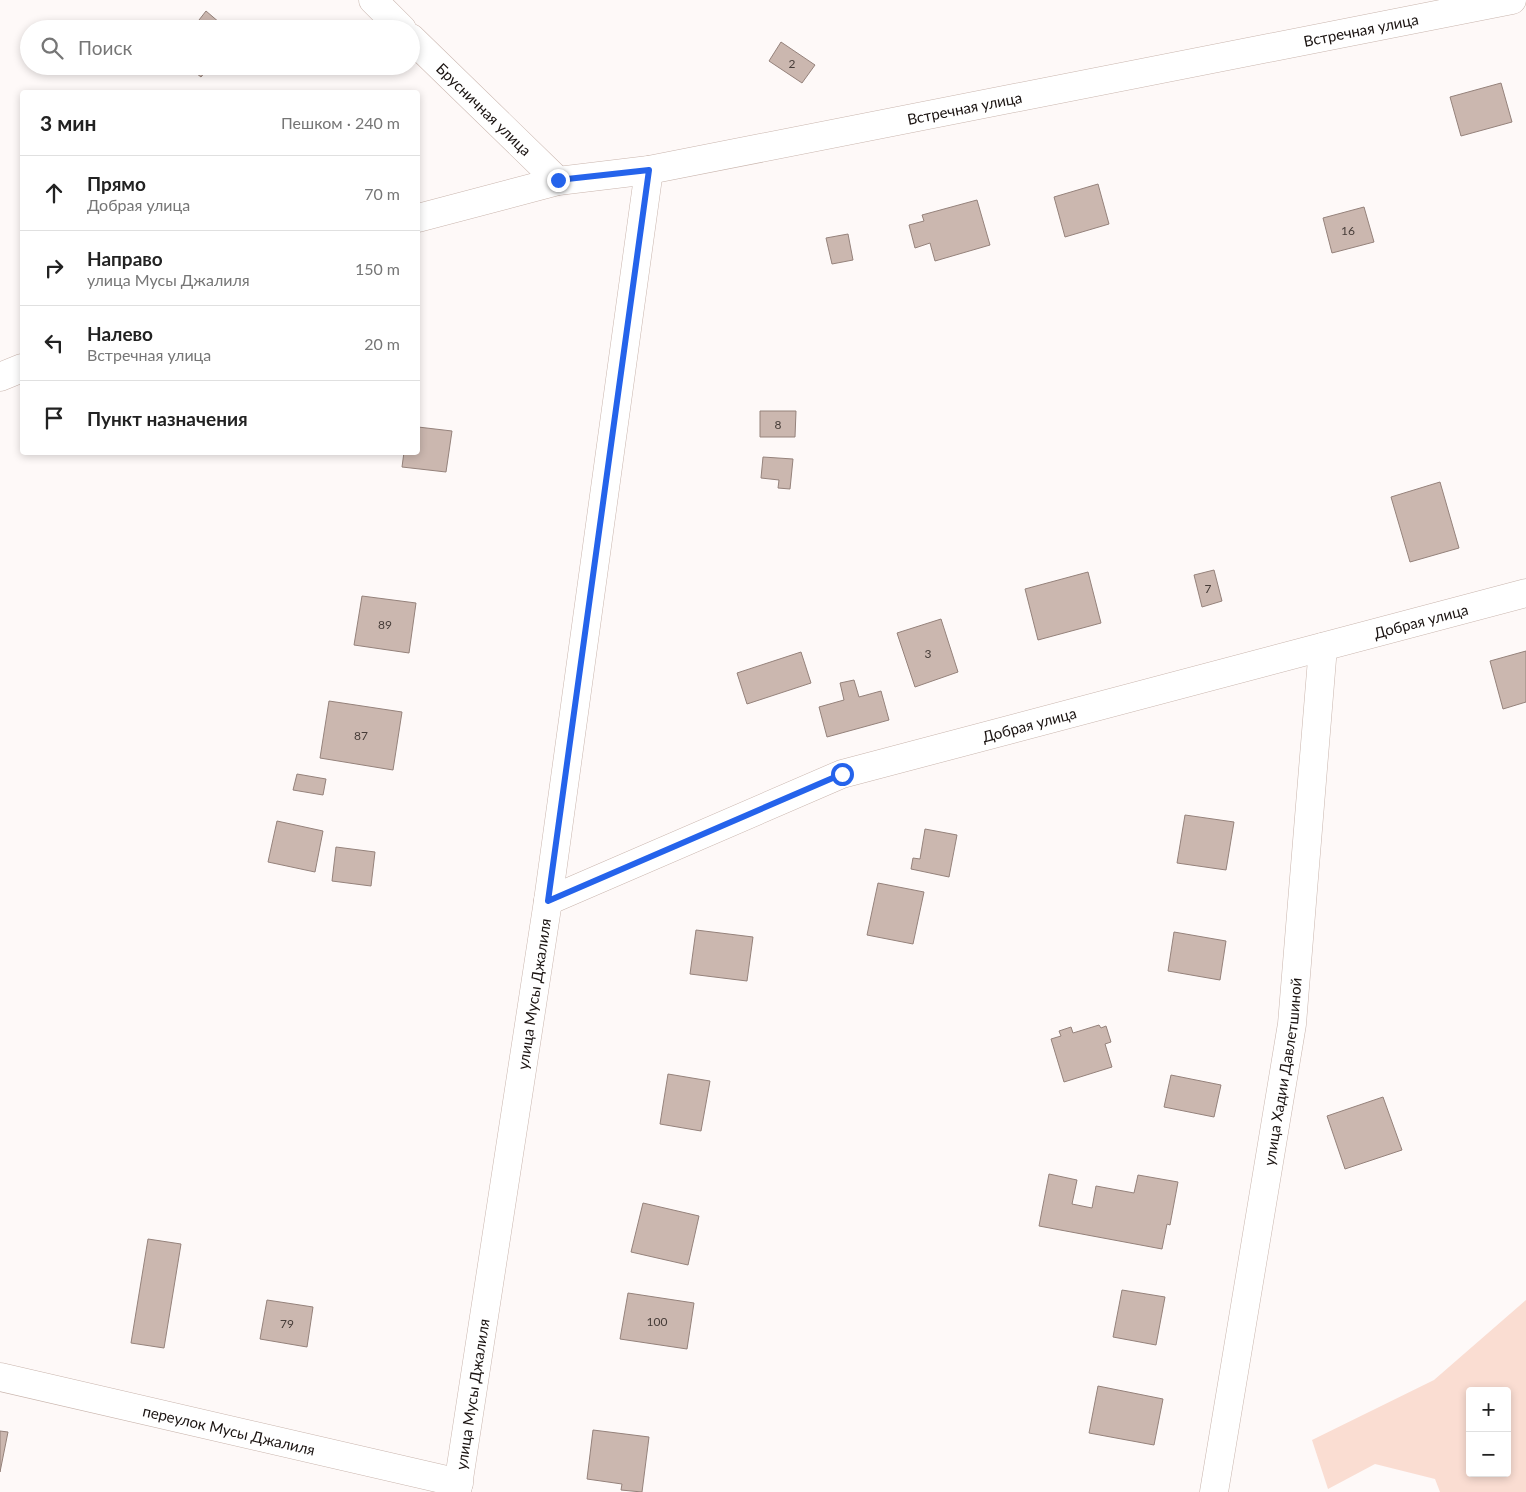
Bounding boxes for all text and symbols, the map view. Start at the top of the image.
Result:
street label: Встречная улица [1302,10,1420,50]
search box [20,20,420,75]
icon: search [38,34,66,62]
text: Поиск [78,36,132,59]
house number: 2 [789,56,796,71]
street label: Брусничная улица [433,59,535,159]
street label: Встречная улица [906,88,1023,128]
text: 3 мин [40,110,97,135]
text: Пешком · 240 m [281,113,400,132]
route end [547,169,570,192]
text: Прямо [87,172,146,195]
icon: ahead [40,179,68,207]
text: 70 m [364,184,400,203]
text: Добрая улица [87,195,190,214]
house number: 16 [1341,223,1355,238]
text: Направо [87,247,163,270]
icon: right [40,254,68,282]
text: 150 m [355,259,400,278]
text: улица Мусы Джалиля [87,270,250,289]
text: Налево [87,322,153,345]
icon: left [40,329,68,357]
text: 20 m [364,334,400,353]
text: Встречная улица [87,345,211,364]
icon: arrive [40,404,68,432]
text: Пункт назначения [87,407,248,430]
house number: 8 [775,417,782,432]
house number: 7 [1205,581,1212,596]
street label: Добрая улица [1372,600,1470,642]
house number: 89 [378,617,392,632]
house number: 3 [925,646,932,661]
street label: Добрая улица [980,703,1078,746]
house number: 87 [354,728,368,743]
route start [831,763,854,786]
street label: улица Мусы Джалиля [513,917,554,1071]
street label: улица Хадии Давлетшиной [1260,977,1305,1167]
house number: 100 [647,1314,667,1329]
house number: 79 [280,1316,294,1331]
street label: улица Мусы Джалиля [452,1317,493,1471]
map controls [1466,1387,1511,1477]
button: + [1466,1387,1511,1432]
street label: переулок Мусы Джалиля [141,1401,317,1458]
button: − [1466,1432,1511,1477]

